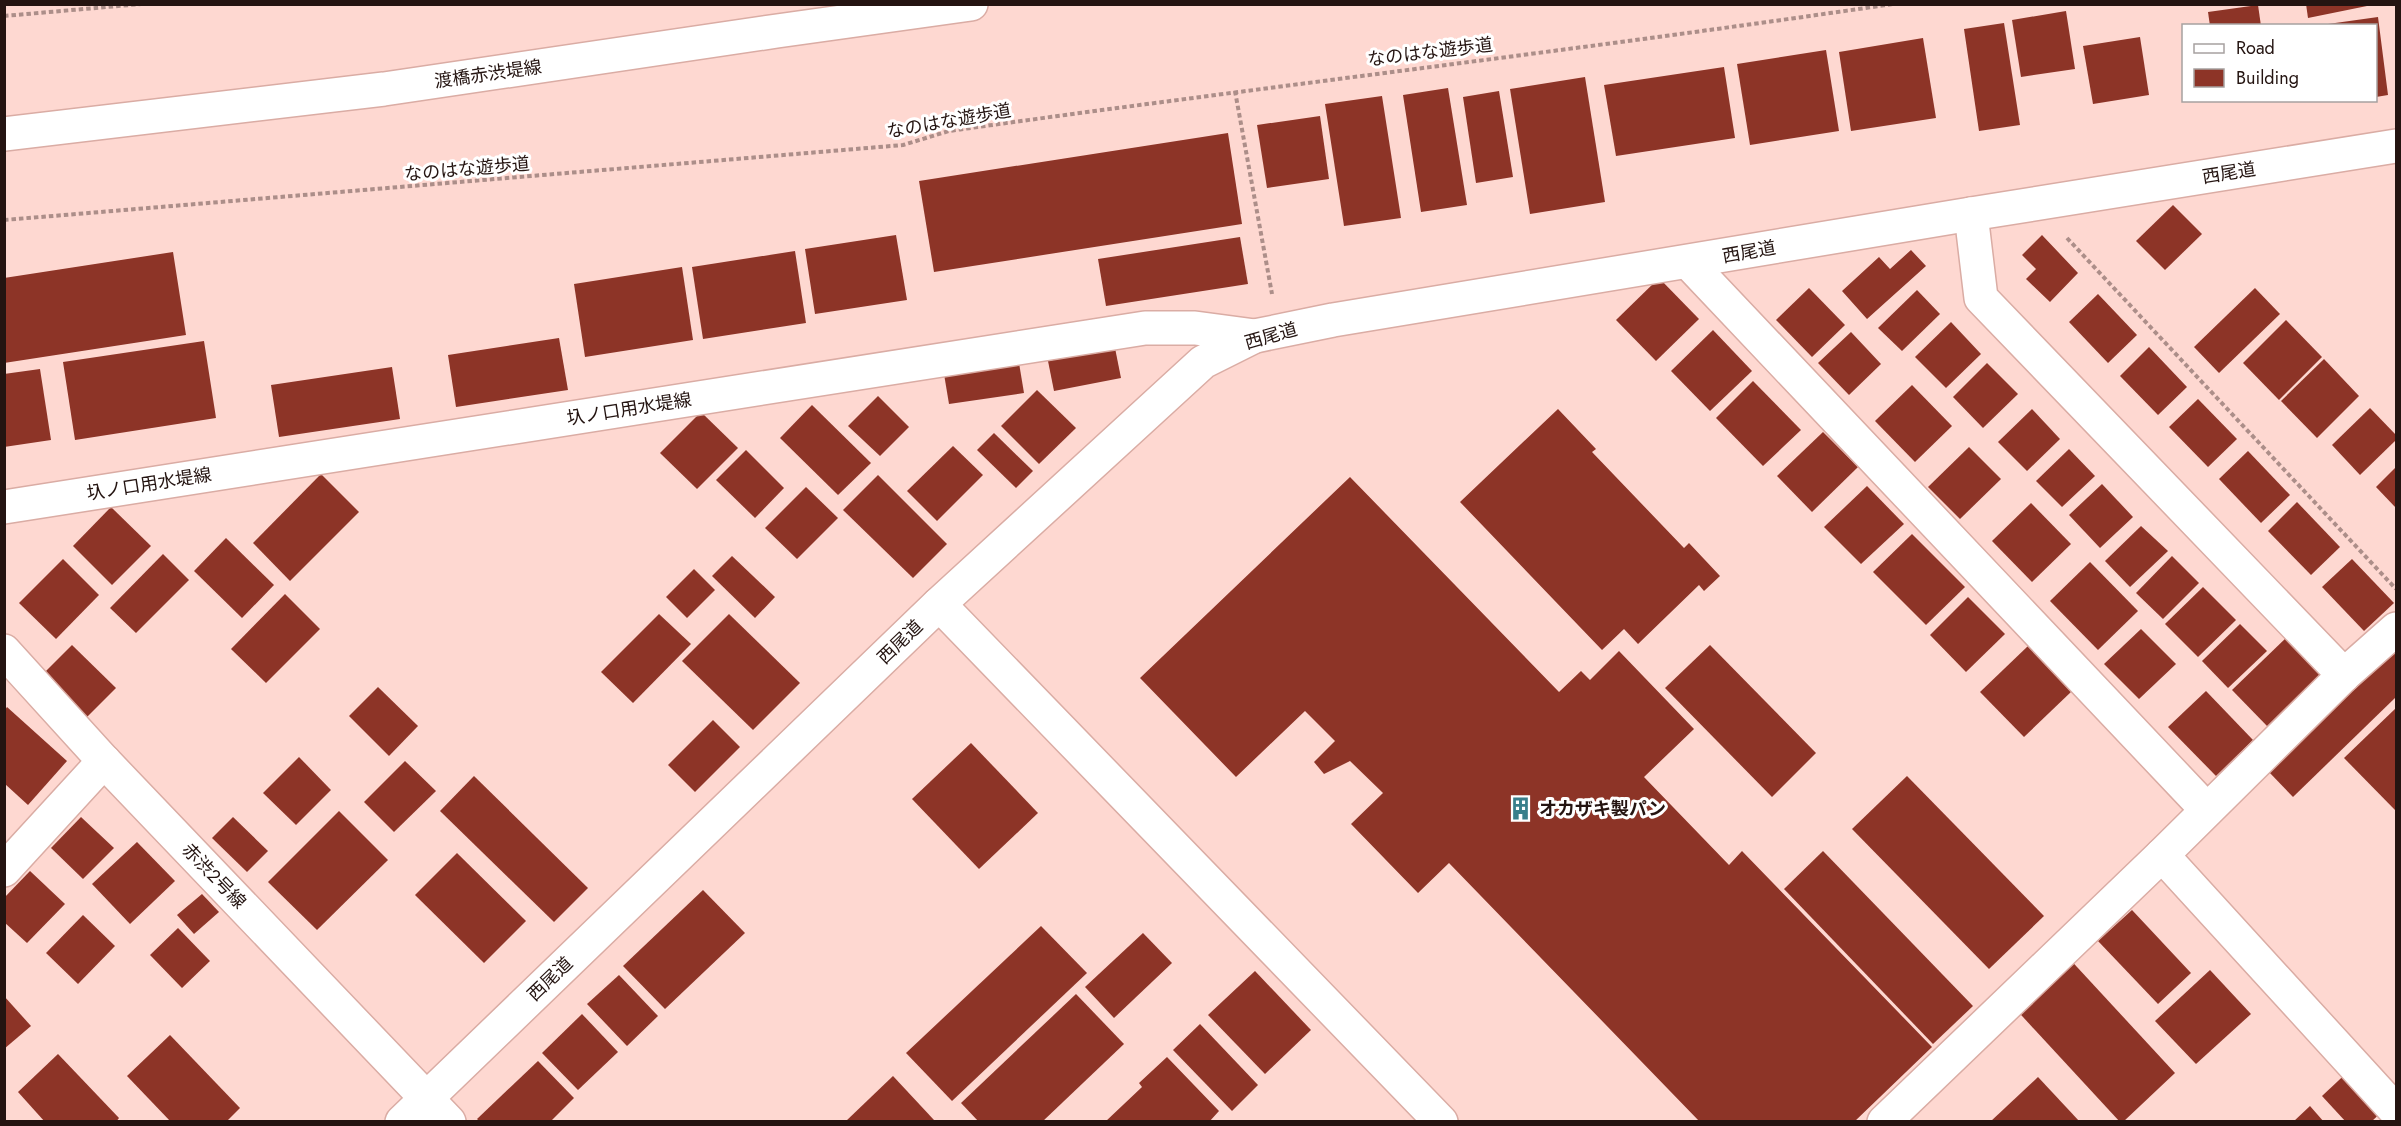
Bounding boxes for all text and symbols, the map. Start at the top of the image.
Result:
legend [2182,24,2377,102]
street label: なのはな遊歩道 [1366,31,1494,73]
text: Road [2236,35,2275,61]
street label: 渡橋赤渋堤線 [433,54,543,94]
text: Building [2236,65,2299,91]
street label: なのはな遊歩道 [885,97,1013,145]
street label: なのはな遊歩道 [403,151,531,187]
street label: 西尾道 [2200,156,2258,190]
street label: 西尾道 [1720,235,1778,269]
street label: 西尾道 [1241,316,1301,356]
street label: 圦ノ口用水堤線 [565,386,693,432]
street label: 圦ノ口用水堤線 [85,461,213,507]
street label: 西尾道 [872,614,928,670]
building icon: オカザキ製パン [1508,796,1534,822]
place label: オカザキ製パン [1539,796,1666,822]
street label: 赤渋2号線 [176,837,252,915]
street label: 西尾道 [522,951,578,1007]

